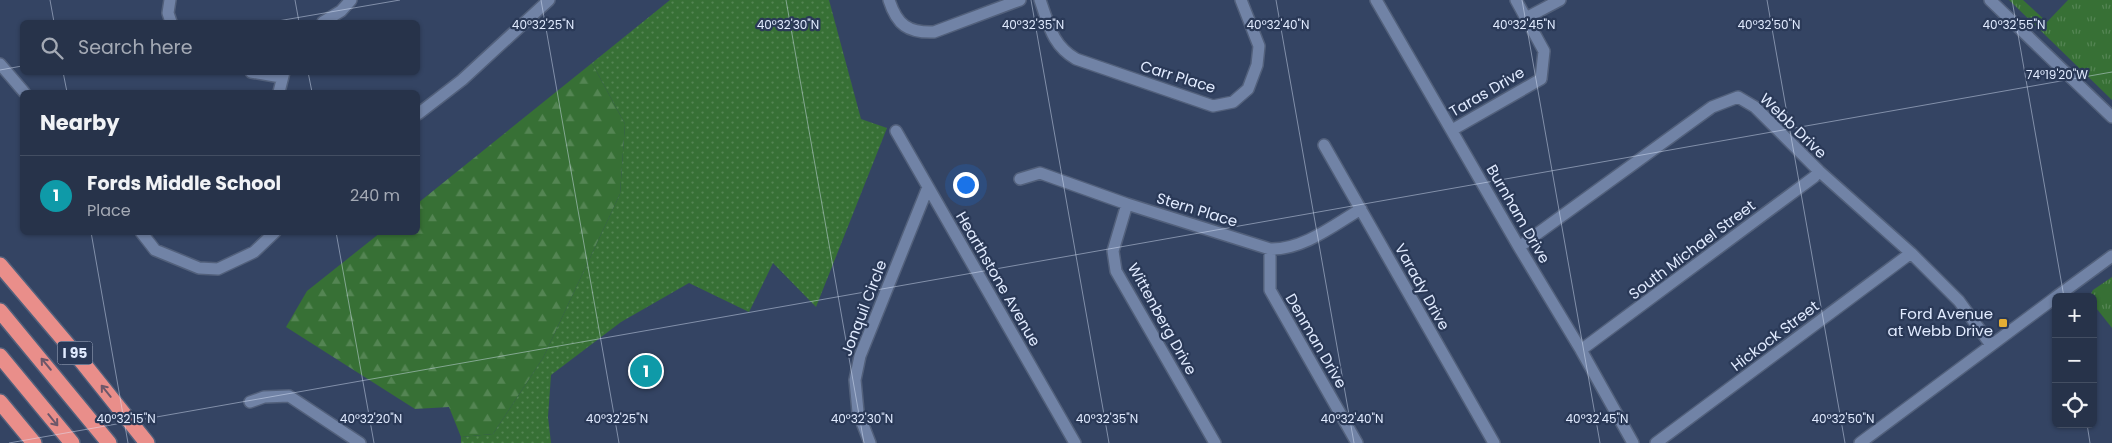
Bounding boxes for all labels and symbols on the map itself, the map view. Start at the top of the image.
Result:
text: 40°32'25"N [512,16,574,33]
text: 40°32'30"N [757,16,819,33]
text: 40°32'35"N [1002,16,1064,33]
text: 40°32'40"N [1247,16,1309,33]
text: 40°32'45"N [1493,16,1555,33]
text: 40°32'50"N [1738,16,1800,33]
text: 40°32'55"N [1983,16,2045,33]
street label: Carr Place [1138,55,1218,98]
street label: Taras Drive [1445,62,1528,122]
text: 74°19'20"W [2026,66,2088,83]
street label: Webb Drive [1755,88,1832,163]
street label: Burnham Drive [1482,161,1555,267]
your location [953,172,979,198]
street label: Stern Place [1154,187,1240,232]
street label: South Michael Street [1624,195,1759,304]
street label: Hearthstone Avenue [951,207,1046,350]
street label: Varady Drive [1390,240,1455,334]
street label: Jonquil Circle [836,257,891,359]
street label: Wittenberg Drive [1123,259,1202,378]
street label: Denman Drive [1281,289,1352,392]
street label: Hickock Street [1726,296,1823,376]
place label: Ford Avenue at Webb Drive [1888,303,1993,341]
marker: Ford Avenue at Webb Drive [1997,317,2009,329]
road number: I 95 [58,342,92,364]
pin: 1 [630,352,662,390]
one-way arrow [40,358,51,371]
one-way arrow [100,385,111,398]
text: 40°32'15"N [96,410,156,427]
text: 40°32'20"N [340,410,402,427]
text: 40°32'25"N [586,410,648,427]
text: 40°32'30"N [831,410,893,427]
text: 40°32'35"N [1076,410,1138,427]
text: 40°32'40"N [1321,410,1383,427]
text: 40°32'45"N [1566,410,1628,427]
text: 40°32'50"N [1812,410,1874,427]
one-way arrow [48,414,59,427]

